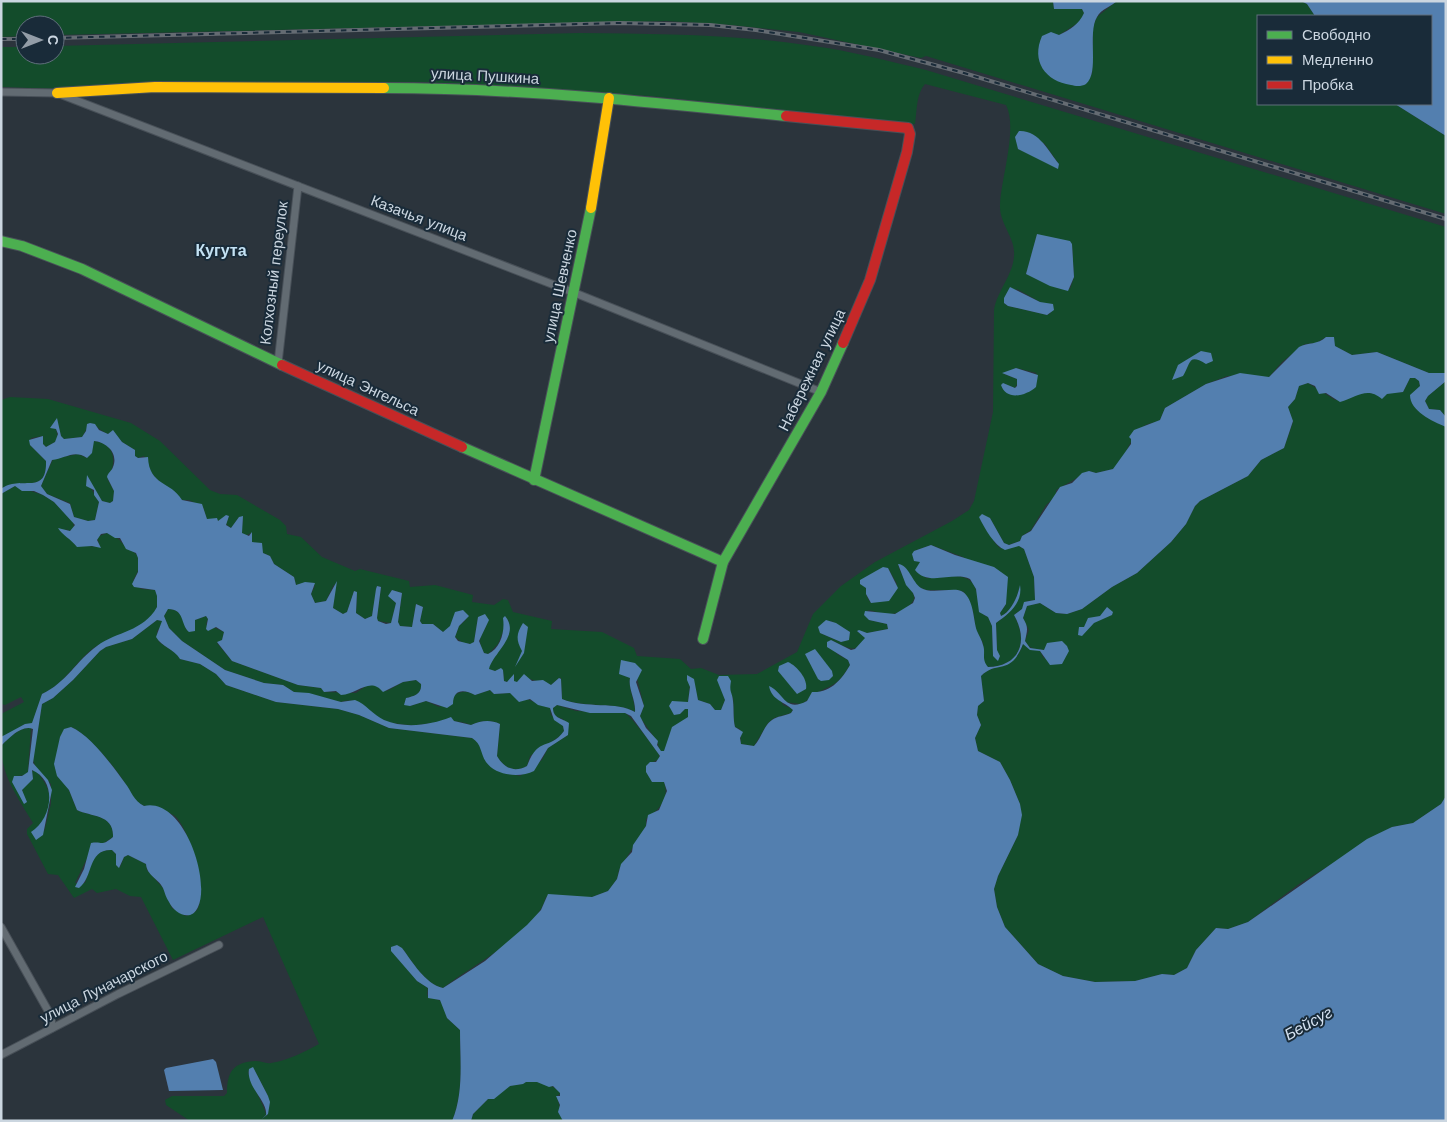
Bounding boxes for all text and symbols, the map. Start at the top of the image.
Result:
north arrow [15,15,65,65]
legend [1257,15,1432,105]
text: Свободно [1302,26,1371,44]
text: С [45,35,61,45]
text: Медленно [1302,51,1373,69]
street label: улица Пушкина [430,64,540,88]
text: Пробка [1302,76,1354,94]
street label: Казачья улица [368,191,470,245]
street label: Колхозный переулок [256,200,292,346]
street label: улица Шевченко [539,228,581,344]
district label: Кугута [195,241,247,260]
street label: Набережная улица [775,305,850,434]
street label: улица Энгельса [314,356,423,420]
street label: улица Луначарского [37,947,171,1027]
water label: Бейсуг [1281,1002,1336,1044]

